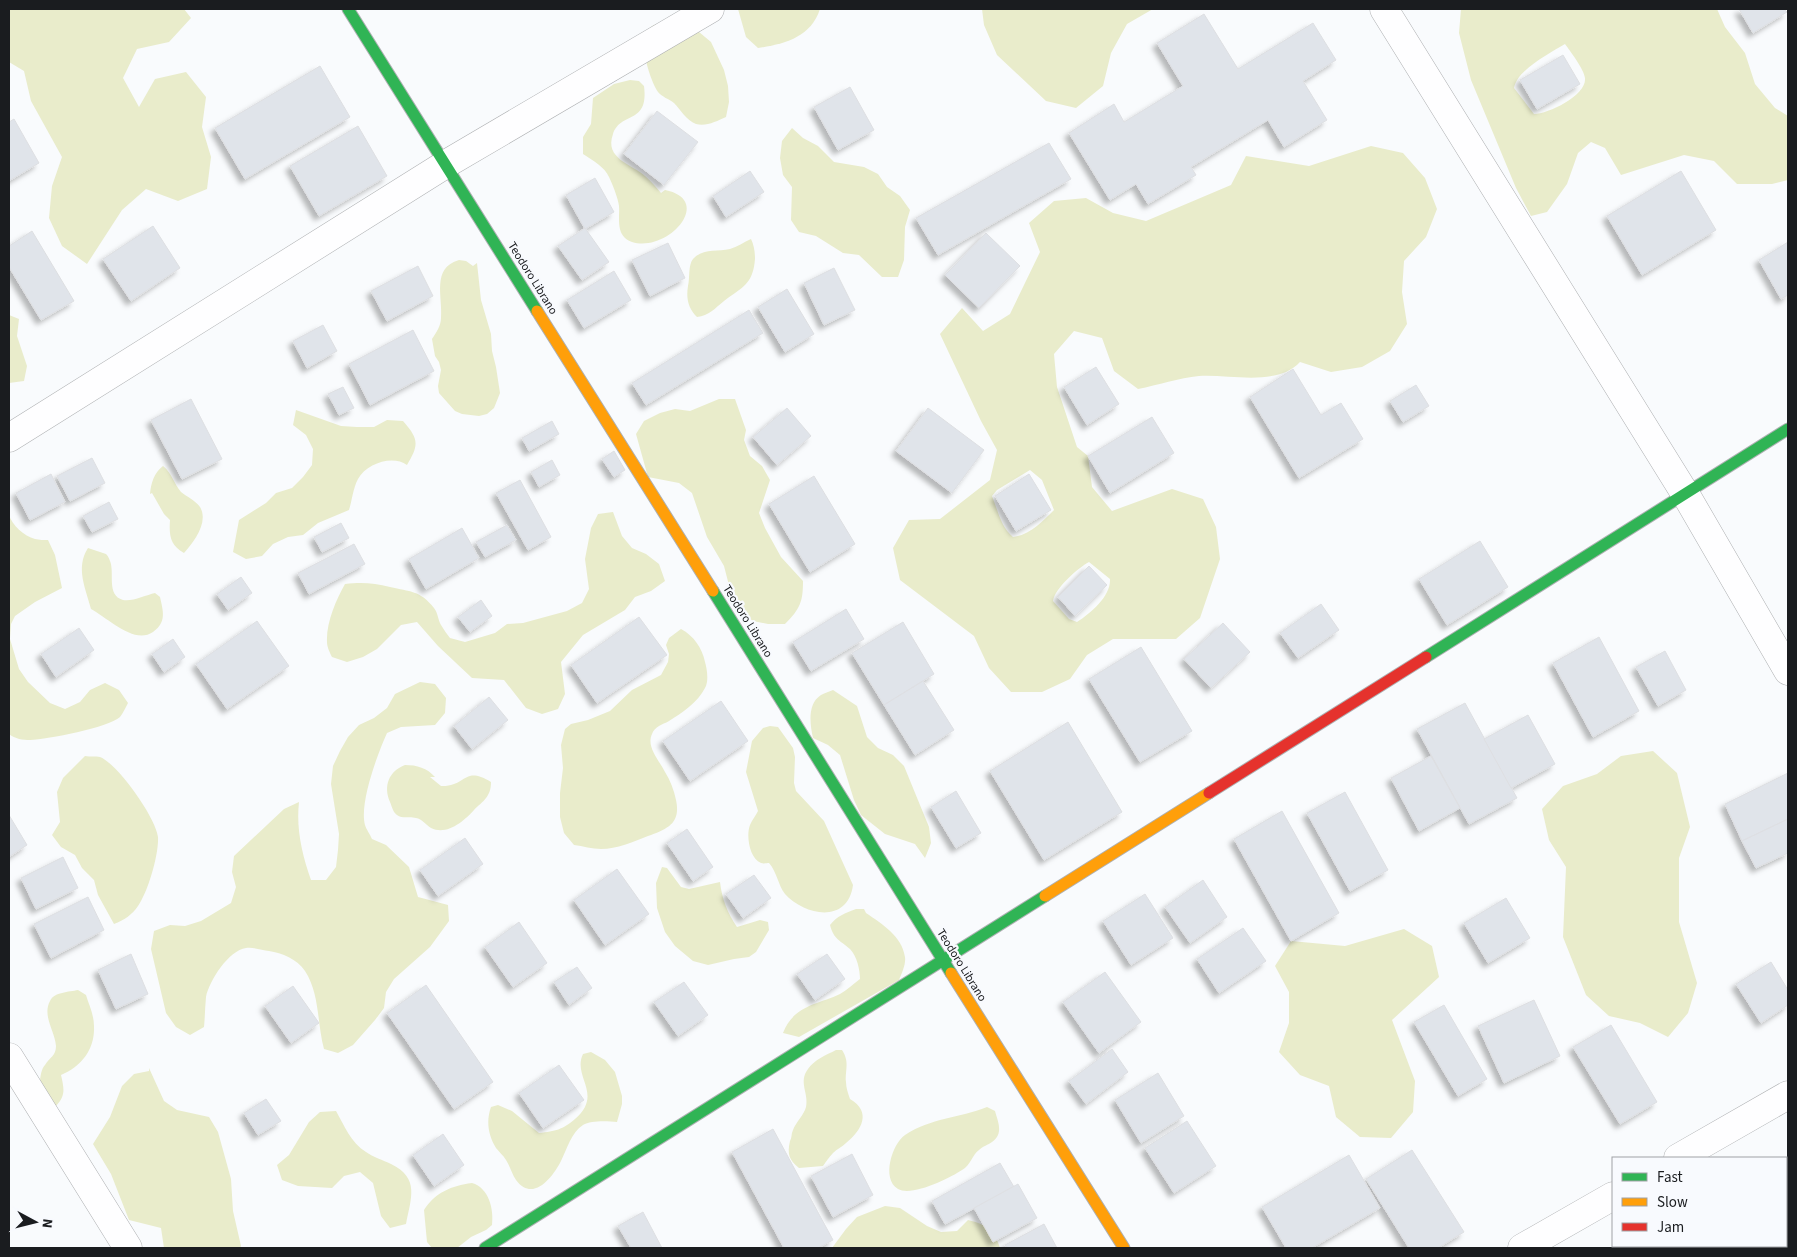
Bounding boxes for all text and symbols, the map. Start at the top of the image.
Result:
street label: Teodoro Librano [503,239,562,318]
street label: Teodoro Librano [718,582,777,661]
street label: Teodoro Librano [932,926,991,1005]
legend [1612,1157,1787,1247]
text: Fast [1657,1167,1683,1188]
text: Slow [1657,1192,1688,1213]
north arrow [10,1197,60,1247]
text: Jam [1657,1217,1684,1238]
text: N [36,1218,57,1229]

